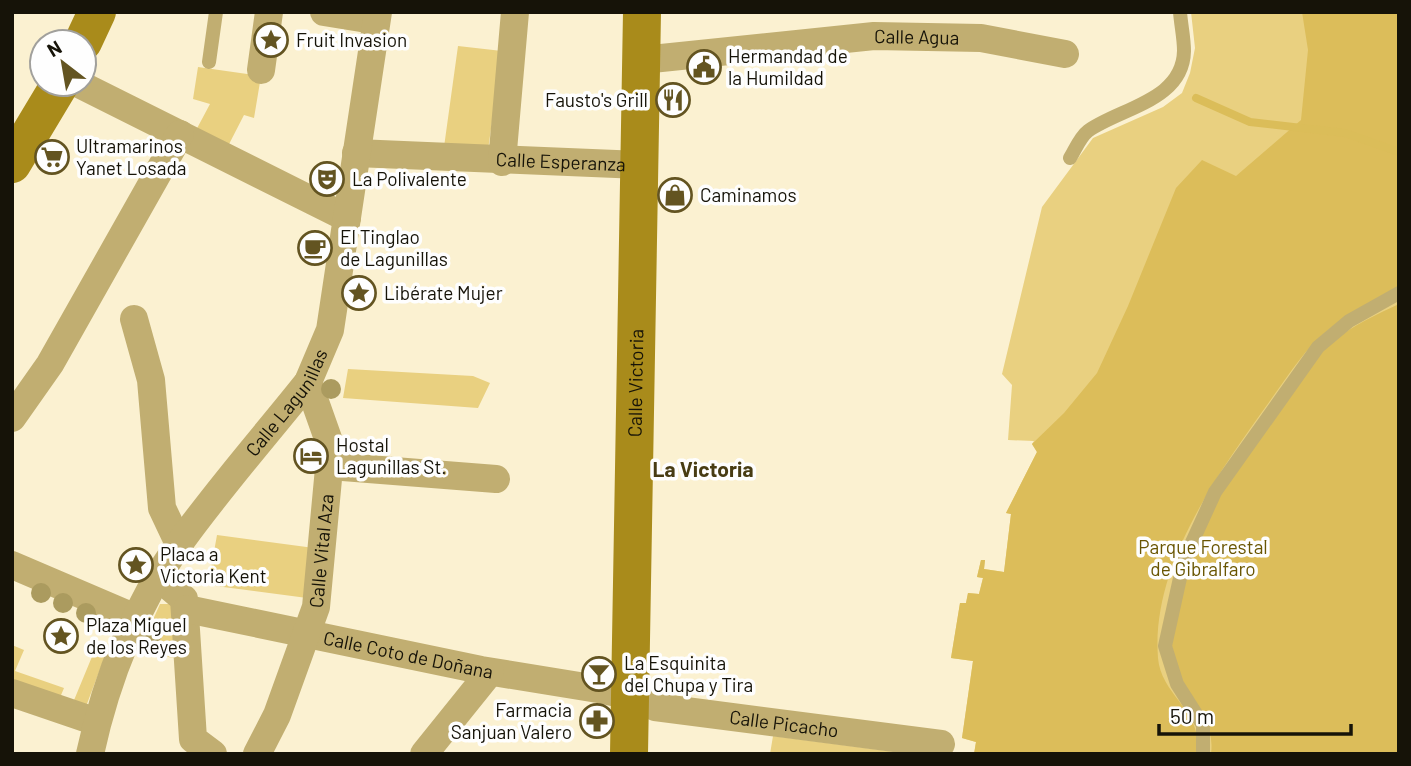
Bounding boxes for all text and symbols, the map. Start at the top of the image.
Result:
place icon: Fruit Invasion [252,21,290,59]
street label: Calle Agua [874,24,959,49]
north arrow [28,28,98,98]
place label: Fruit Invasion [296,28,407,51]
text: N [43,35,65,61]
place label: Hermandad de la Humildad [728,44,848,89]
public building icon: Hermandad de la Humildad [685,48,723,86]
restaurant icon: Fausto's Grill [654,81,692,119]
place label: Fausto's Grill [545,88,648,111]
place label: Ultramarinos Yanet Losada [76,134,187,179]
supermarket icon: Ultramarinos Yanet Losada [33,138,71,176]
street label: Calle Esperanza [495,147,626,175]
theatre icon: La Polivalente [308,160,346,198]
place label: La Polivalente [352,167,467,190]
shop icon: Caminamos [656,176,694,214]
place label: Caminamos [700,183,797,206]
place label: El Tinglao de Lagunillas [340,225,448,270]
cafe icon: El Tinglao de Lagunillas [296,229,334,267]
place icon: Libérate Mujer [340,274,378,312]
place label: Libérate Mujer [384,281,503,304]
street label: Calle Victoria [623,329,647,437]
street label: Calle Lagunillas [240,345,332,461]
place label: Hostal Lagunillas St. [336,433,447,478]
hotel icon: Hostal Lagunillas St. [292,437,330,475]
district label: La Victoria [652,456,754,481]
street label: Calle Vital Aza [304,493,338,609]
park label: Parque Forestal de Gibralfaro [1138,535,1268,580]
place label: Placa a Victoria Kent [160,542,267,587]
place icon: Placa a Victoria Kent [117,546,155,584]
place label: Plaza Miguel de los Reyes [86,613,187,658]
place icon: Plaza Miguel de los Reyes [42,617,80,655]
street label: Calle Coto de Doñana [321,626,495,683]
place label: La Esquinita del Chupa y Tira [624,651,753,696]
bar icon: La Esquinita del Chupa y Tira [580,655,618,693]
scale bar [1159,692,1352,736]
place label: Farmacia Sanjuan Valero [451,698,572,743]
pharmacy icon: Farmacia Sanjuan Valero [578,702,616,740]
text: 50 m [1170,703,1214,728]
street label: Calle Picacho [728,705,840,742]

